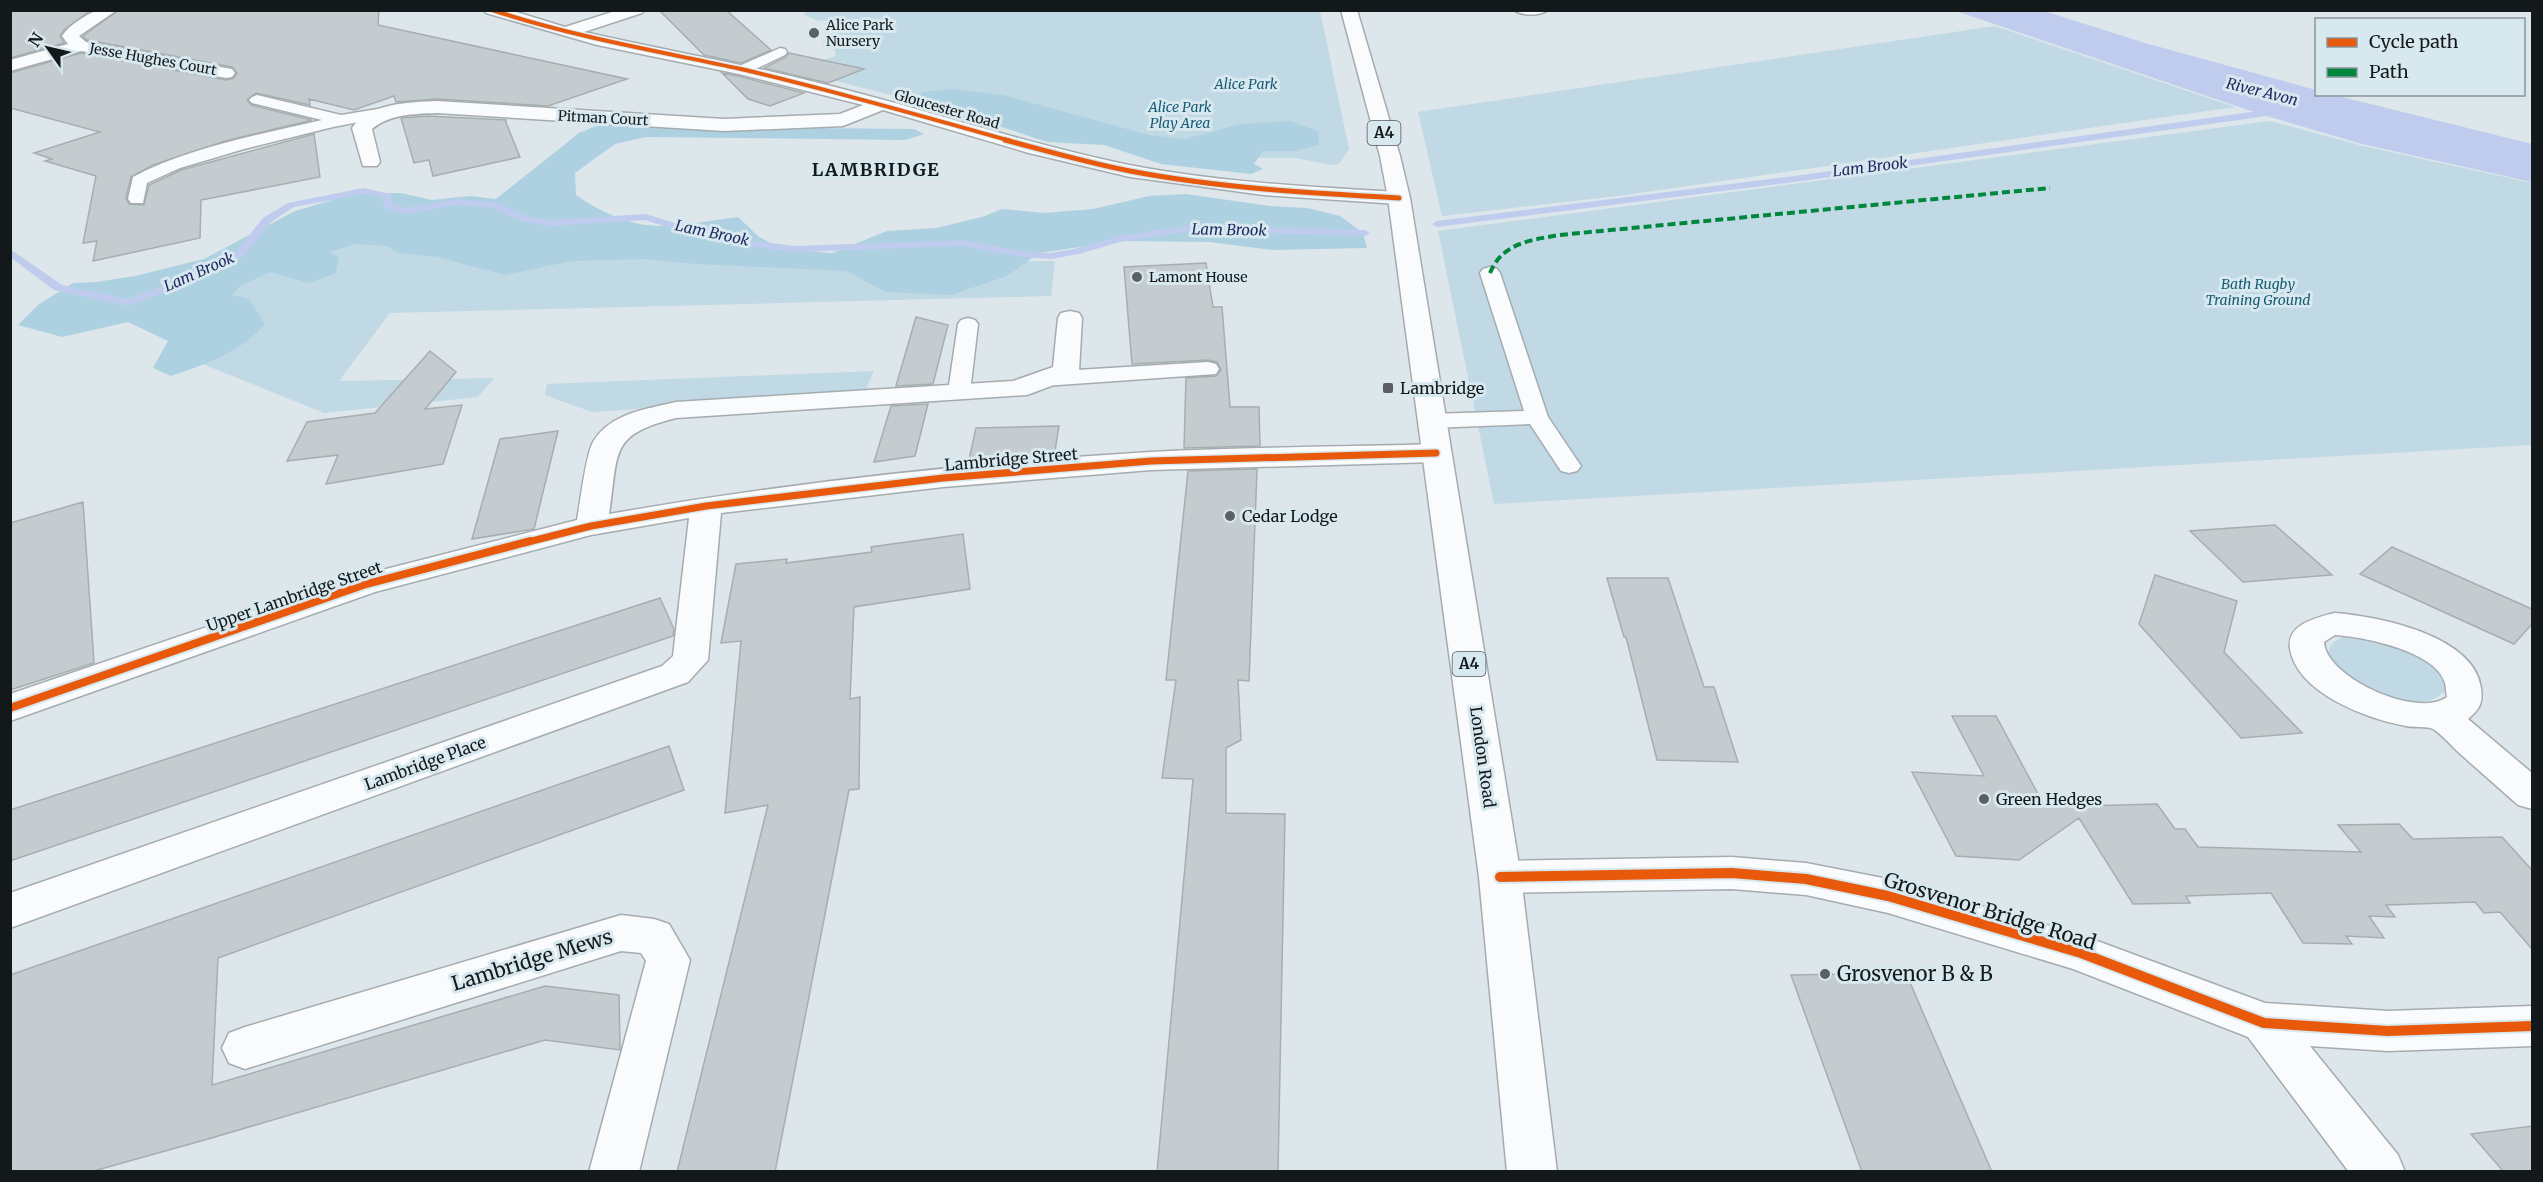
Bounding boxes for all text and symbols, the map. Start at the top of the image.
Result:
place label: Alice Park Nursery [825,16,894,50]
north arrow [18,18,78,78]
legend [2315,18,2525,96]
marker: Alice Park Nursery [807,26,821,40]
text: N [24,28,48,50]
text: Cycle path [2369,30,2459,53]
street label: Jesse Hughes Court [87,39,219,79]
text: Path [2369,60,2409,83]
water label: River Avon [2224,73,2300,110]
park label: Alice Park [1213,75,1278,93]
street label: Gloucester Road [892,85,1002,133]
park label: Alice Park Play Area [1147,98,1212,132]
street label: Pitman Court [557,107,649,129]
road number: A4 [1368,121,1400,145]
water label: Lam Brook [1832,152,1909,181]
district label: LAMBRIDGE [812,158,940,181]
water label: Lam Brook [673,215,752,250]
water label: Lam Brook [1191,219,1267,240]
water label: Lam Brook [161,247,238,295]
place label: Lamont House [1149,268,1248,286]
marker: Lamont House [1130,270,1144,284]
park label: Bath Rugby Training Ground [2206,275,2311,309]
place label: Lambridge [1400,378,1484,398]
marker: Lambridge [1381,381,1395,395]
street label: Lambridge Street [944,443,1079,475]
place label: Cedar Lodge [1242,506,1338,526]
marker: Cedar Lodge [1223,509,1237,523]
street label: Upper Lambridge Street [203,556,385,636]
road number: A4 [1452,652,1486,676]
street label: London Road [1466,705,1500,809]
street label: Lambridge Place [362,732,488,794]
place label: Green Hedges [1996,789,2102,809]
marker: Green Hedges [1977,792,1991,806]
street label: Grosvenor Bridge Road [1881,866,2099,955]
street label: Lambridge Mews [448,923,615,996]
place label: Grosvenor B & B [1837,961,1993,986]
marker: Grosvenor B & B [1818,967,1832,981]

